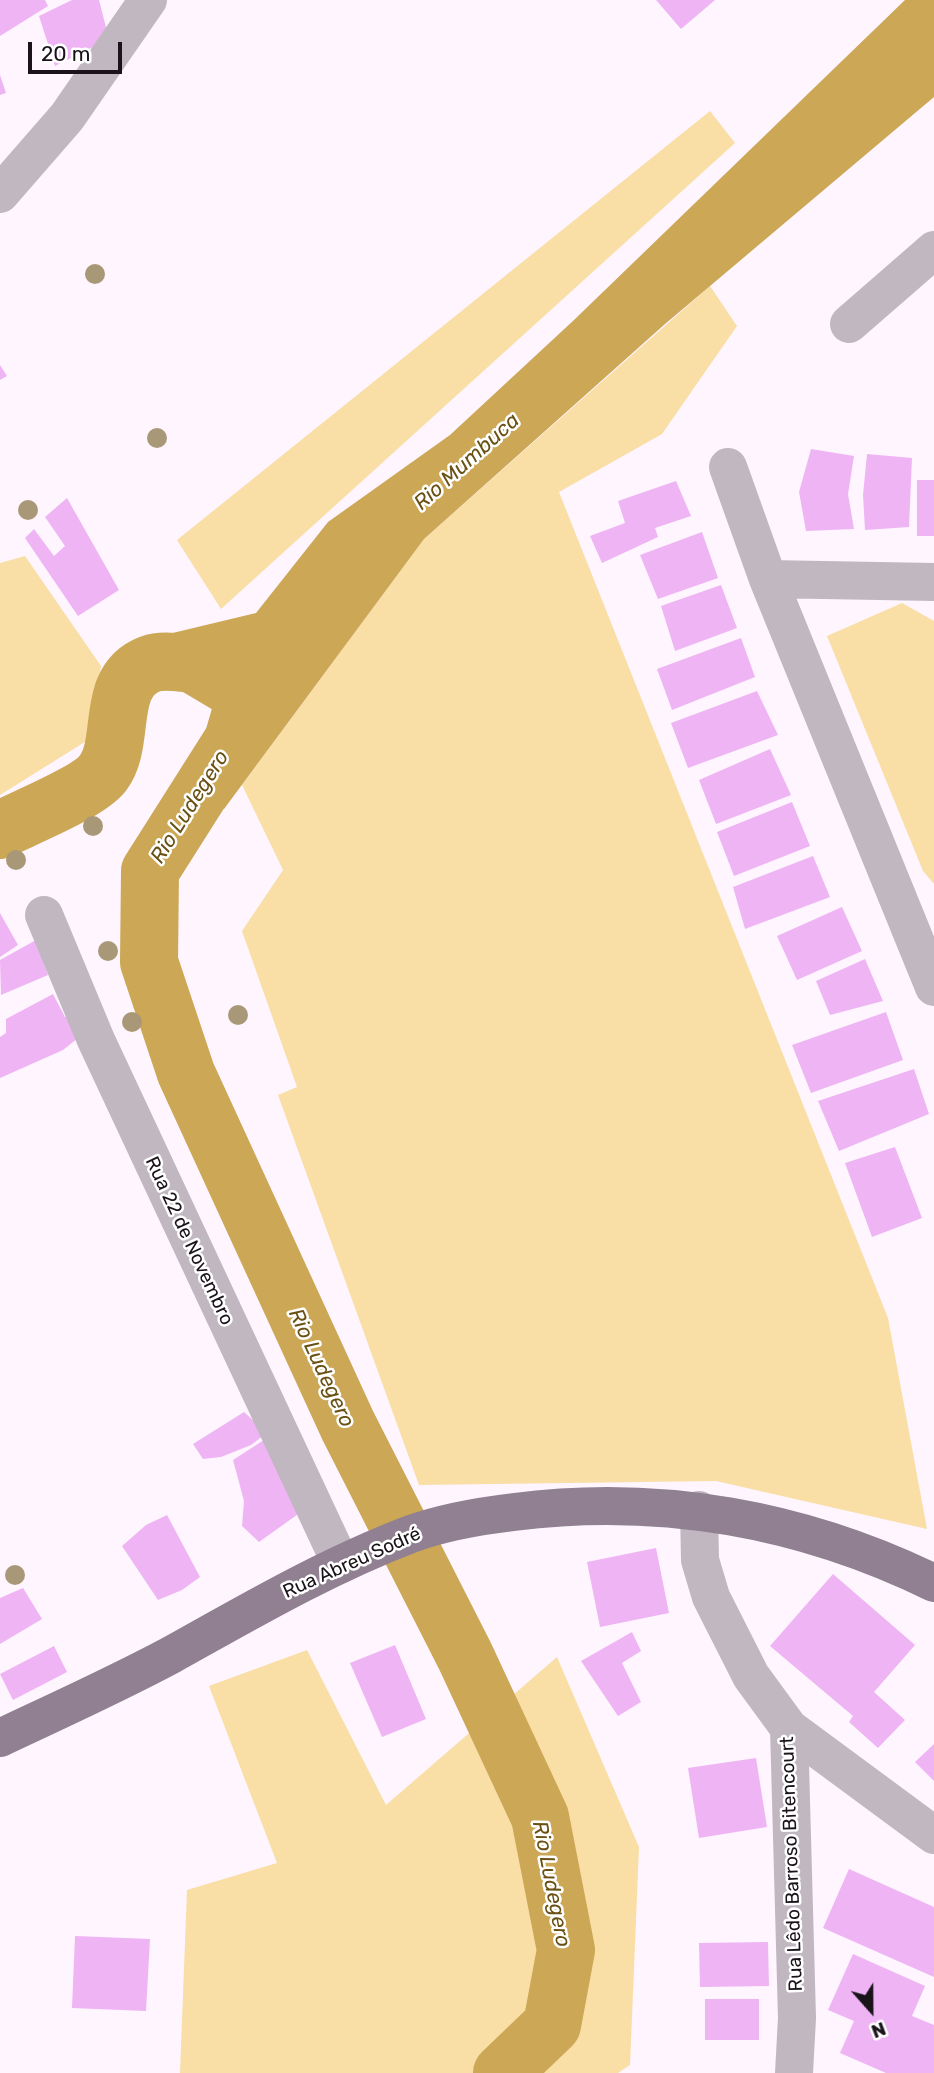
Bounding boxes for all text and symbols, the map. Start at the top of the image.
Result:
scale bar [32,28,126,72]
text: 20 m [41,41,90,66]
water label: Rio Mumbuca [409,408,525,516]
water label: Rio Ludegero [145,746,235,868]
street label: Rua 22 de Novembro [140,1153,238,1329]
water label: Rio Ludegero [282,1305,360,1431]
street label: Rua Abreu Sodré [280,1522,424,1604]
street label: Rua Lêdo Barroso Bitencourt [776,1736,808,1992]
water label: Rio Ludegero [526,1819,576,1949]
north arrow [836,1975,906,2045]
text: N [868,2017,889,2043]

